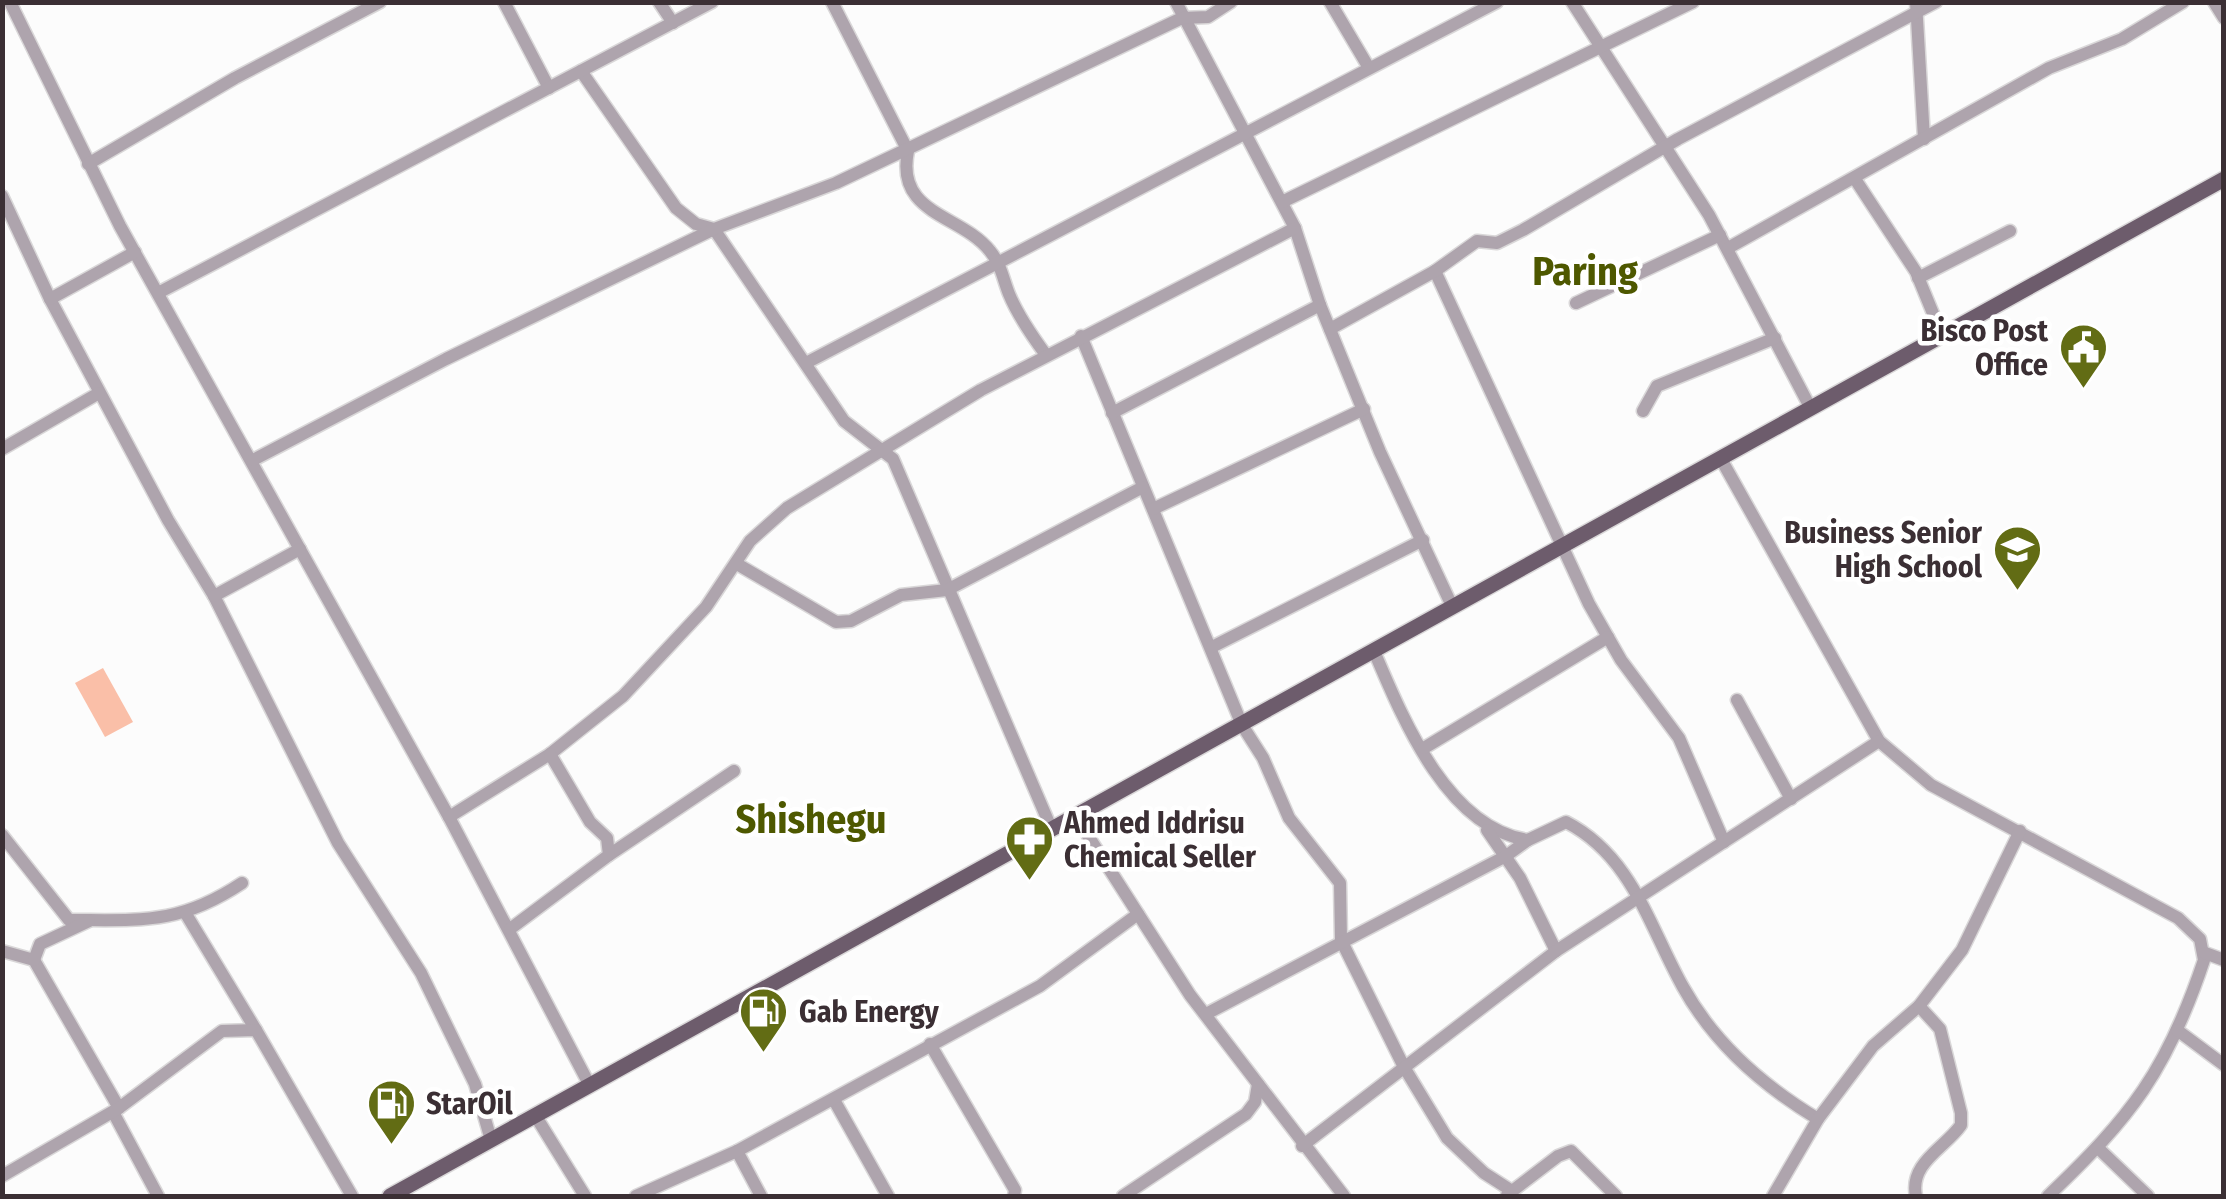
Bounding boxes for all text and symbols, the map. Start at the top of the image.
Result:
district label: Paring [1532,248,1638,296]
place label: Bisco Post Office [1920,313,2048,383]
public building icon: Bisco Post Office [2057,322,2109,390]
place label: Business Senior High School [1784,515,1983,585]
school or university icon: Business Senior High School [1991,524,2043,592]
district label: Shishegu [735,796,887,844]
place label: Ahmed Iddrisu Chemical Seller [1063,805,1257,875]
pharmacy icon: Ahmed Iddrisu Chemical Seller [1003,814,1055,882]
fuel station icon: Gab Energy [738,986,790,1054]
place label: Gab Energy [799,994,940,1030]
fuel station icon: StarOil [365,1078,417,1146]
place label: StarOil [426,1086,513,1122]

